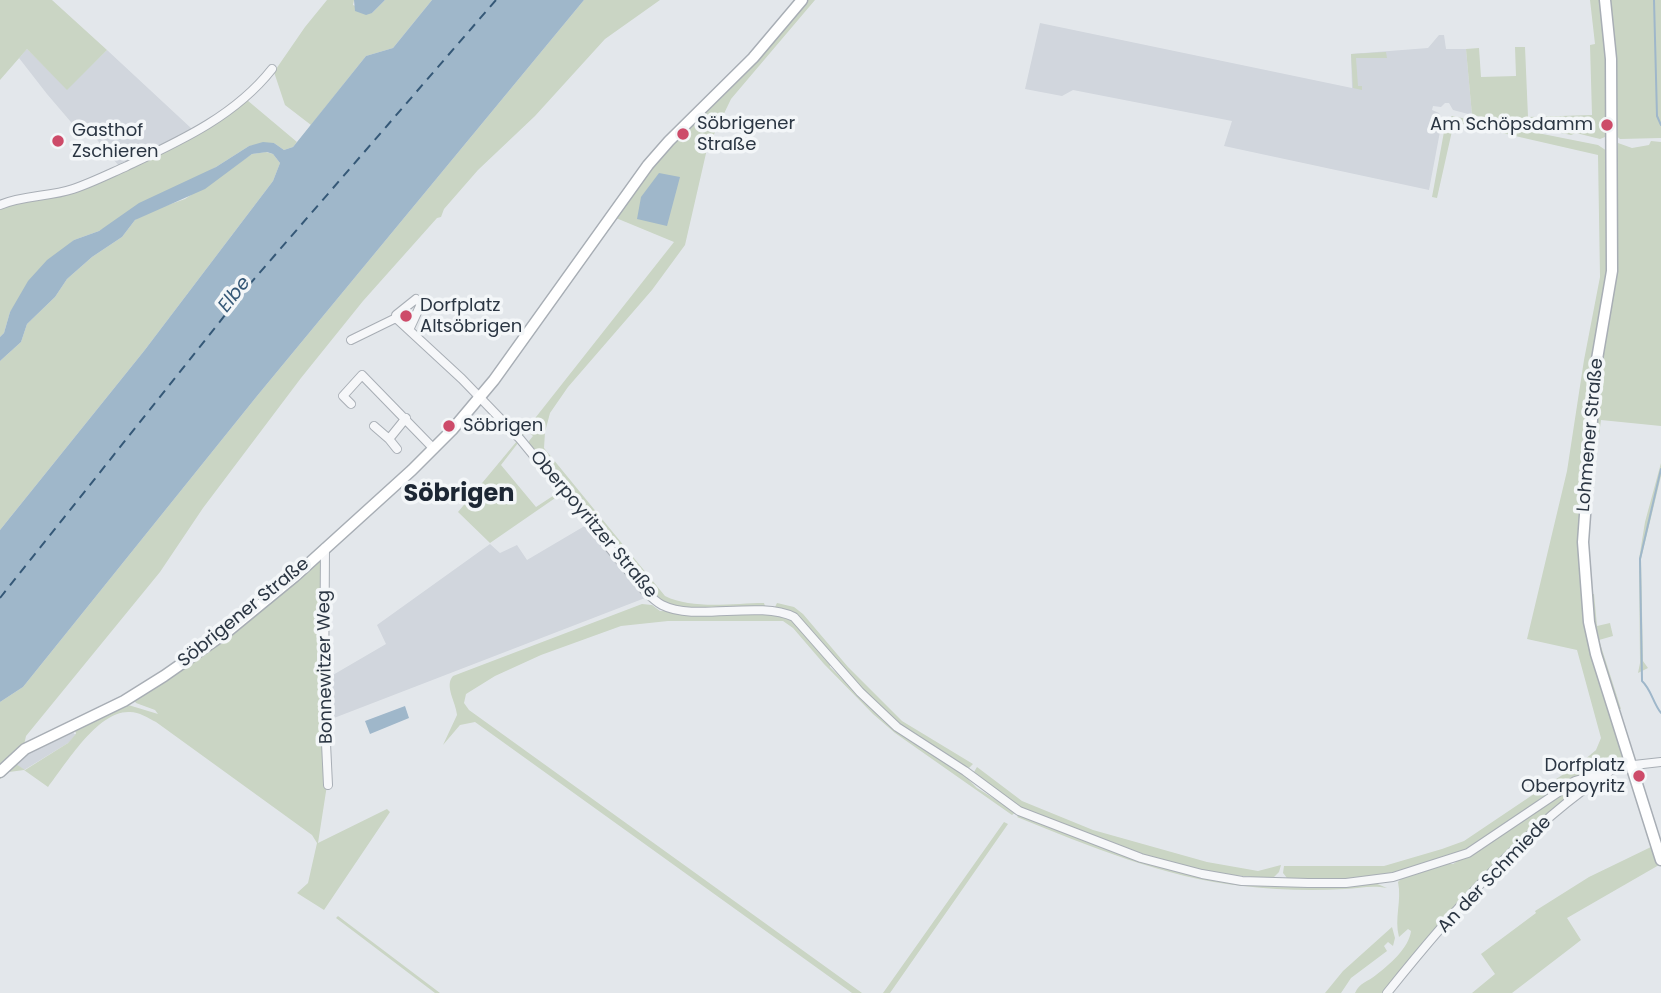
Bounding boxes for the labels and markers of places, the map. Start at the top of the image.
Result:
place label: Söbrigener Straße [697,113,795,156]
place label: Am Schöpsdamm [1430,114,1593,136]
marker: Am Schöpsdamm [1599,117,1615,133]
place label: Gasthof Zschieren [72,120,159,162]
marker: Söbrigener Straße [675,126,691,142]
marker: Gasthof Zschieren [50,133,66,149]
place label: Dorfplatz Altsöbrigen [420,295,522,338]
marker: Dorfplatz Altsöbrigen [398,308,414,324]
place label: Söbrigen [463,415,543,437]
marker: Söbrigen [441,418,457,434]
place label: Dorfplatz Oberpoyritz [1521,755,1625,798]
marker: Dorfplatz Oberpoyritz [1631,768,1647,784]

